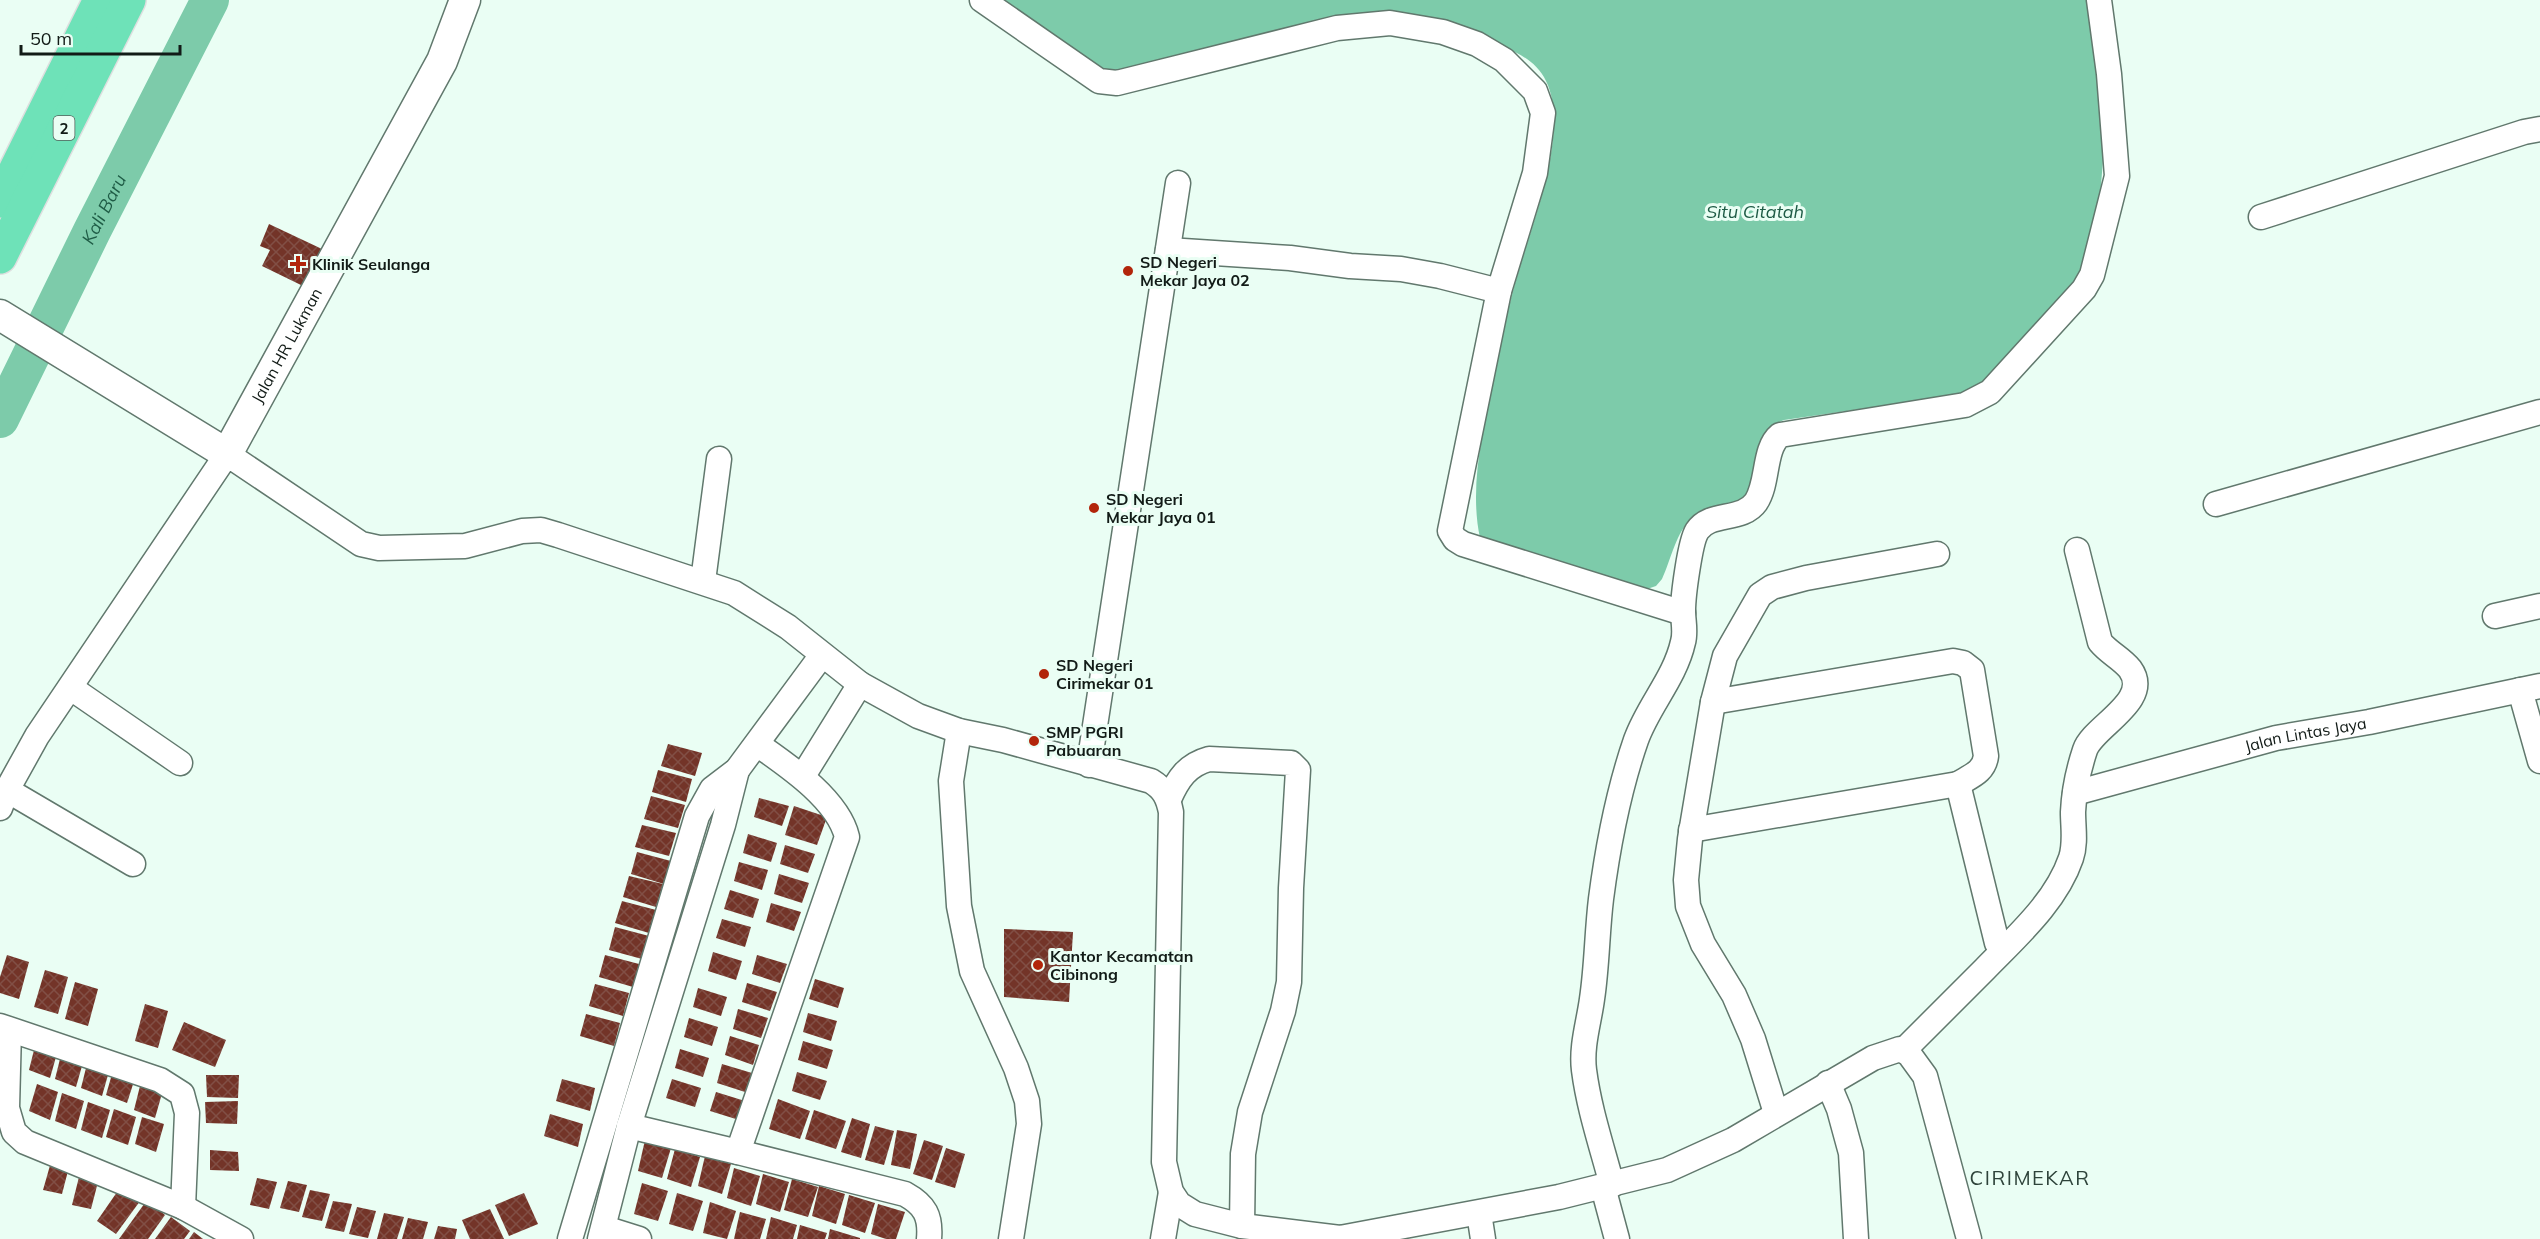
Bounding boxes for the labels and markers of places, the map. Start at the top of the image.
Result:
place label: SD Negeri Mekar Jaya 02 [1140,252,1250,290]
place label: Klinik Seulanga [312,254,430,274]
marker: Klinik Seulanga [289,255,307,273]
marker: SD Negeri Mekar Jaya 02 [1121,264,1135,278]
place label: SD Negeri Mekar Jaya 01 [1106,489,1216,527]
marker: SD Negeri Mekar Jaya 01 [1087,501,1101,515]
place label: SD Negeri Cirimekar 01 [1056,655,1153,693]
marker: SD Negeri Cirimekar 01 [1037,667,1051,681]
place label: SMP PGRI Pabuaran [1046,722,1123,760]
marker: SMP PGRI Pabuaran [1027,734,1041,748]
place label: Kantor Kecamatan Cibinong [1050,946,1193,984]
marker: Kantor Kecamatan Cibinong [1031,958,1045,972]

